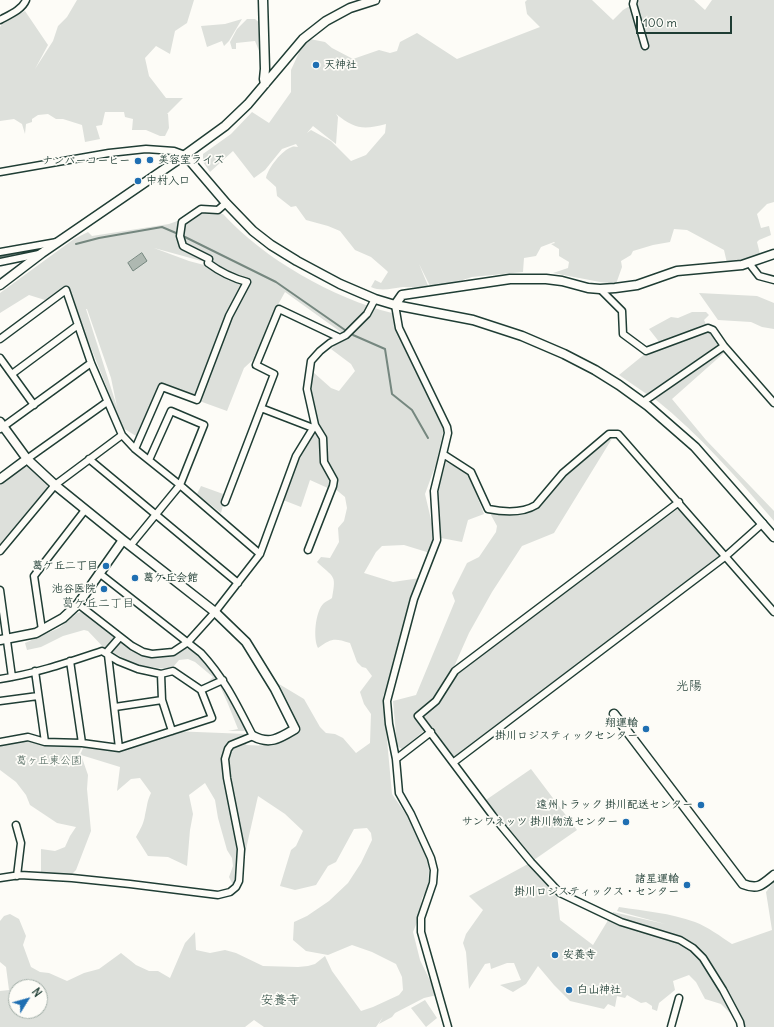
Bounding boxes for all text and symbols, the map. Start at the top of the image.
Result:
scale bar [638,8,734,34]
text: 100 m [643,15,677,30]
place label: 天神社 [324,58,357,72]
marker: 天神社 [311,60,321,70]
place label: 美容室ライズ [158,153,224,167]
place label: ナンバーコーヒー [42,154,130,168]
marker: 美容室ライズ [145,155,155,165]
marker: ナンバーコーヒー [133,156,143,166]
place label: 中村入口 [146,174,190,188]
marker: 中村入口 [133,176,143,186]
place label: 葛ケ丘二丁目 [32,559,98,573]
marker: 葛ケ丘二丁目 [101,561,111,571]
place label: 葛ケ丘会館 [143,571,198,585]
marker: 葛ケ丘会館 [130,573,140,583]
place label: 池谷医院 [52,582,96,596]
marker: 池谷医院 [99,584,109,594]
district label: 葛ケ丘二丁目 [62,597,134,611]
district label: 光陽 [676,678,702,694]
place label: 翔運輸 掛川ロジスティックセンター [495,716,638,742]
marker: 翔運輸 掛川ロジスティックセンター [641,724,651,734]
park label: 葛ヶ丘東公園 [16,754,82,768]
place label: 遠州トラック 掛川配送センター [536,798,693,812]
marker: 遠州トラック 掛川配送センター [696,800,706,810]
place label: サンワネッツ 掛川物流センター [461,815,618,829]
marker: サンワネッツ 掛川物流センター [621,817,631,827]
place label: 諸星運輸 掛川ロジスティックス・センター [514,872,679,898]
marker: 諸星運輸 掛川ロジスティックス・センター [682,880,692,890]
place label: 安養寺 [563,948,596,962]
marker: 安養寺 [550,950,560,960]
north arrow [8,979,48,1019]
place label: 白山神社 [577,983,621,997]
text: N [29,985,45,1000]
marker: 白山神社 [564,985,574,995]
district label: 安養寺 [261,992,299,1008]

